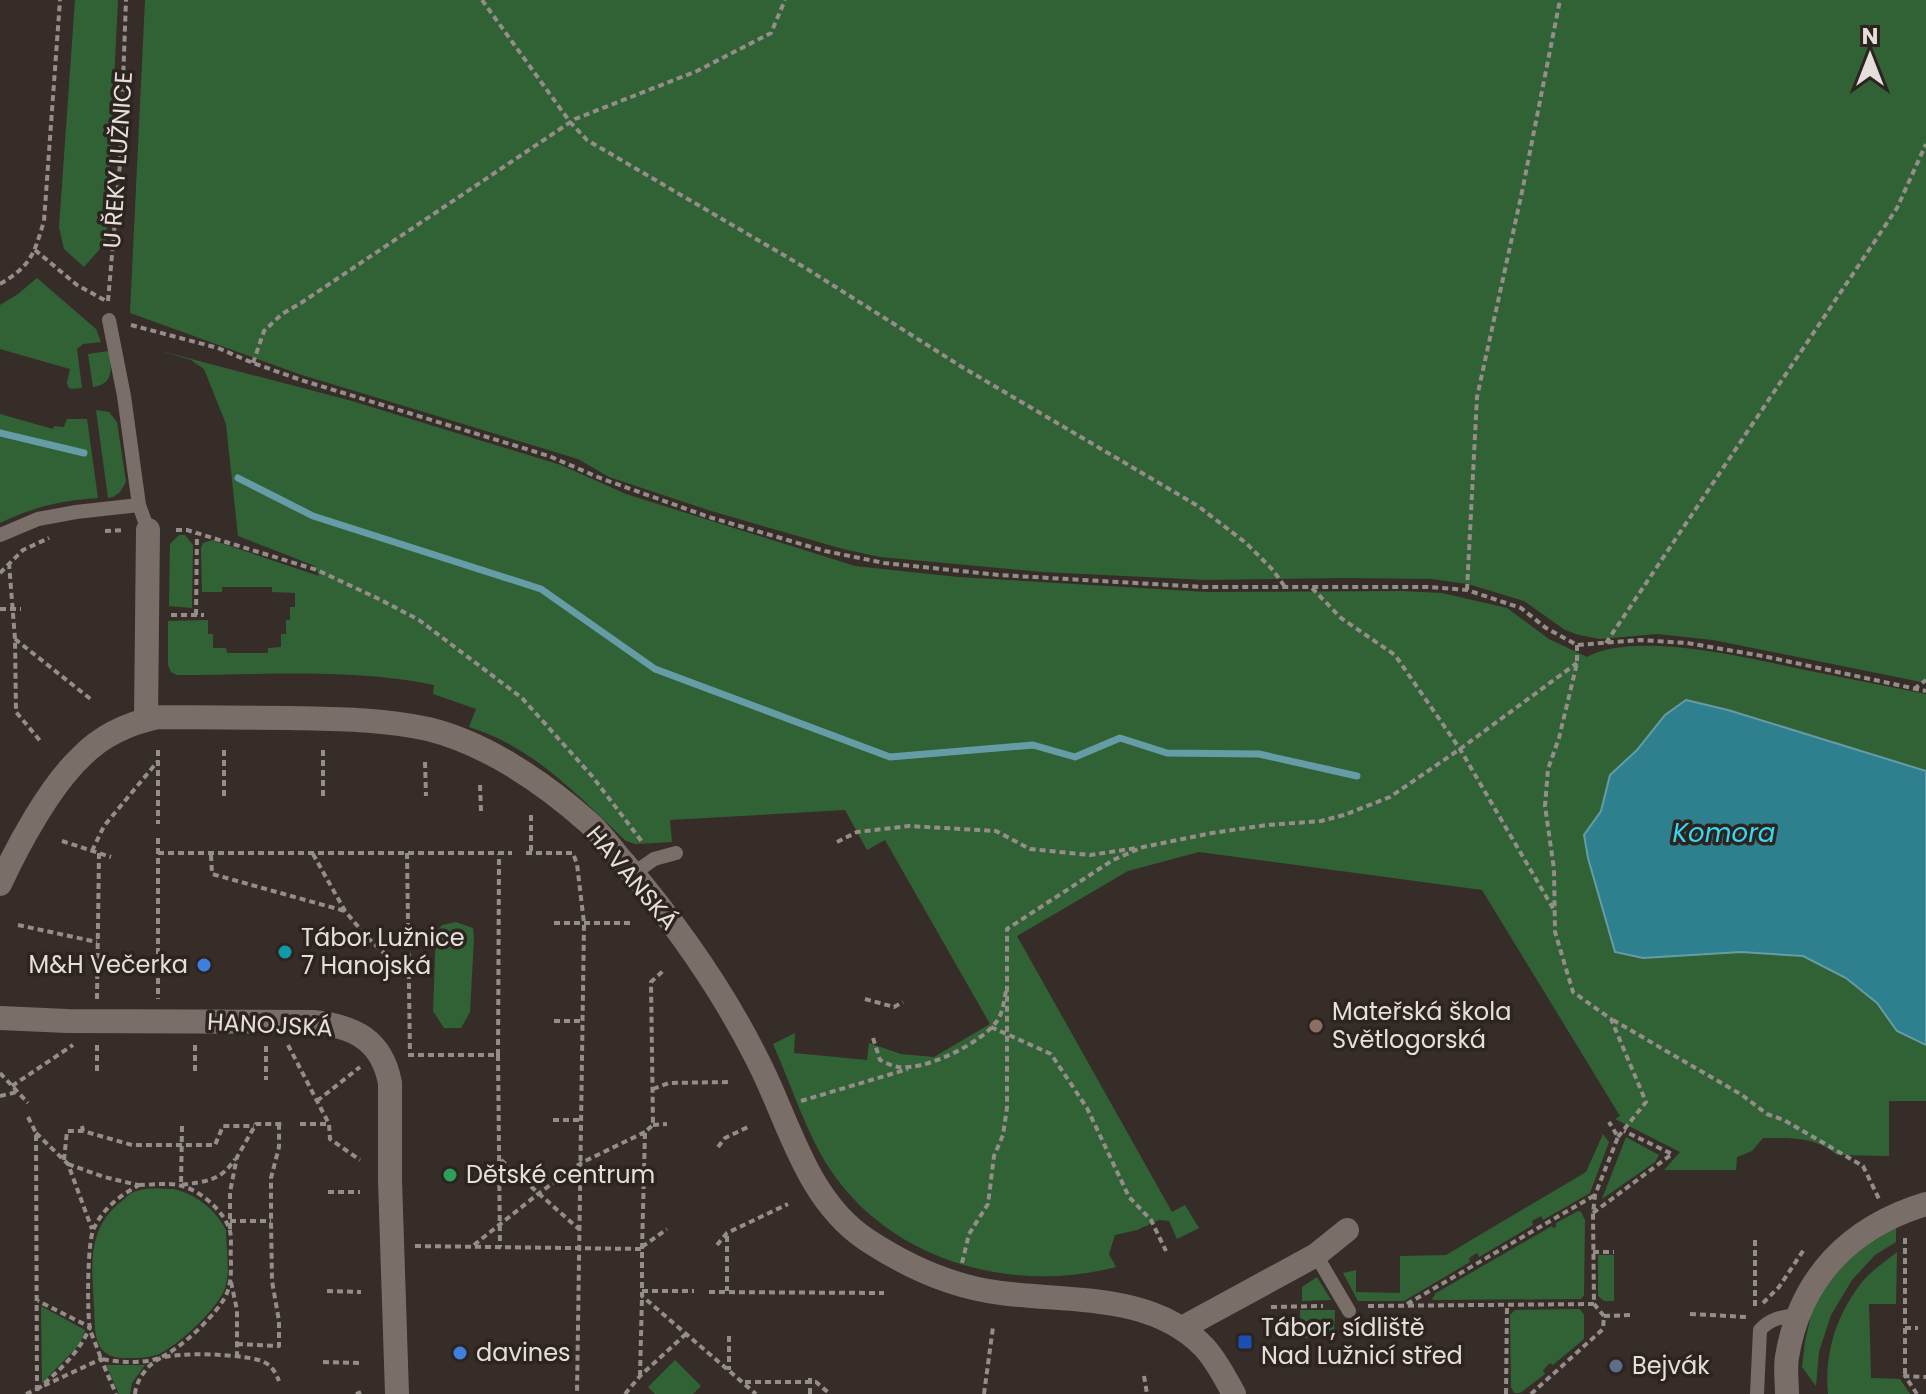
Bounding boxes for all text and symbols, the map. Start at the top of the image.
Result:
north arrow [1830,16,1910,96]
text: N [1862,21,1878,52]
street label: U ŘEKY LUŽNICE [95,70,140,250]
water label: Komora [1673,815,1775,851]
street label: HAVANSKÁ [579,819,686,937]
place label: Tábor Lužnice 7 Hanojská [301,921,465,982]
marker: Tábor Lužnice 7 Hanojská [276,943,294,961]
place label: M&H Večerka [28,948,188,981]
marker: M&H Večerka [195,956,213,974]
place label: Mateřská škola Světlogorská [1332,995,1511,1056]
street label: HANOJSKÁ [206,1005,334,1044]
marker: Mateřská škola Světlogorská [1307,1017,1325,1035]
place label: Dětské centrum [466,1158,655,1191]
marker: Dětské centrum [441,1166,459,1184]
place label: Tábor, sídliště Nad Lužnicí střed [1261,1311,1463,1372]
marker: Tábor, sídliště Nad Lužnicí střed [1236,1333,1254,1351]
place label: davines [476,1336,571,1369]
marker: davines [451,1344,469,1362]
place label: Bejvák [1632,1349,1710,1382]
marker: Bejvák [1607,1357,1625,1375]

